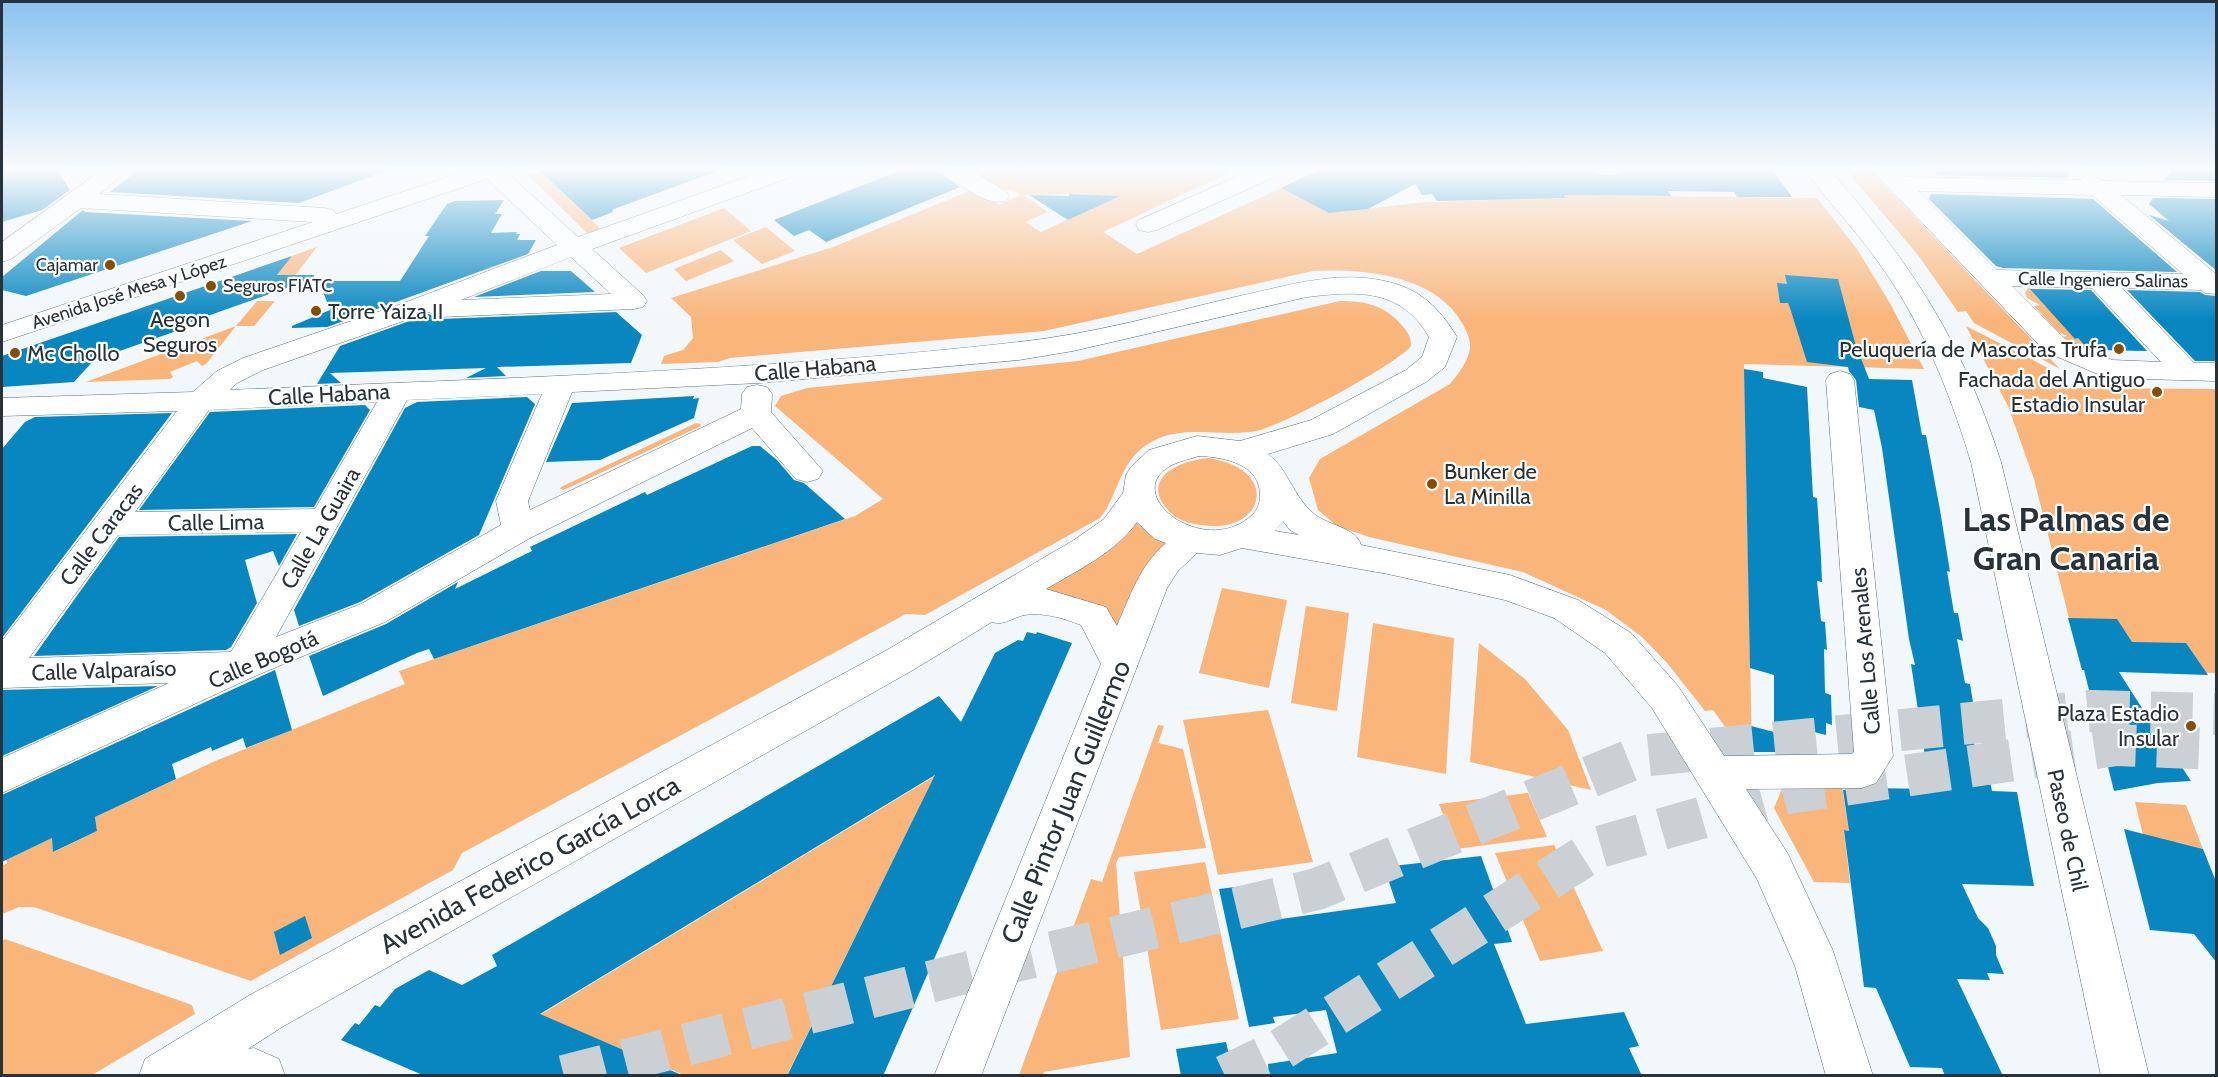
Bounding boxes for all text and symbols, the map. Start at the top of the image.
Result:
street label: Avenida José Mesa y López [29,250,230,334]
place label: Cajamar [36,254,98,276]
marker: Cajamar [103,258,117,272]
street label: Calle Ingeniero Salinas [2018,268,2188,292]
place label: Seguros FIATC [223,275,332,297]
marker: Seguros FIATC [204,279,218,293]
marker: Aegon Seguros [173,289,187,303]
place label: Torre Yaiza II [328,298,443,325]
marker: Torre Yaiza II [309,304,323,318]
place label: Aegon Seguros [143,306,217,358]
place label: Peluquería de Mascotas Trufa [1839,336,2107,363]
place label: Mc Chollo [27,340,120,367]
marker: Peluquería de Mascotas Trufa [2112,342,2126,356]
marker: Mc Chollo [8,346,22,360]
street label: Calle Habana [753,350,877,387]
place label: Fachada del Antiguo Estadio Insular [1958,366,2145,418]
street label: Calle Habana [267,378,391,411]
marker: Fachada del Antiguo Estadio Insular [2150,385,2164,399]
place label: Bunker de La Minilla [1444,458,1537,510]
street label: Calle La Guaira [275,462,366,594]
marker: Bunker de La Minilla [1425,477,1439,491]
street label: Calle Caracas [54,478,149,591]
district label: Las Palmas de Gran Canaria [1962,498,2170,579]
street label: Calle Lima [168,508,265,537]
street label: Calle Los Arenales [1845,566,1886,735]
street label: Calle Bogotá [204,624,323,695]
street label: Calle Valparaíso [31,654,177,687]
street label: Calle Pintor Juan Guillermo [994,655,1138,948]
place label: Plaza Estadio Insular [2057,700,2179,752]
marker: Plaza Estadio Insular [2184,719,2198,733]
street label: Paseo de Chil [2041,767,2094,894]
street label: Avenida Federico García Lorca [374,768,686,961]

